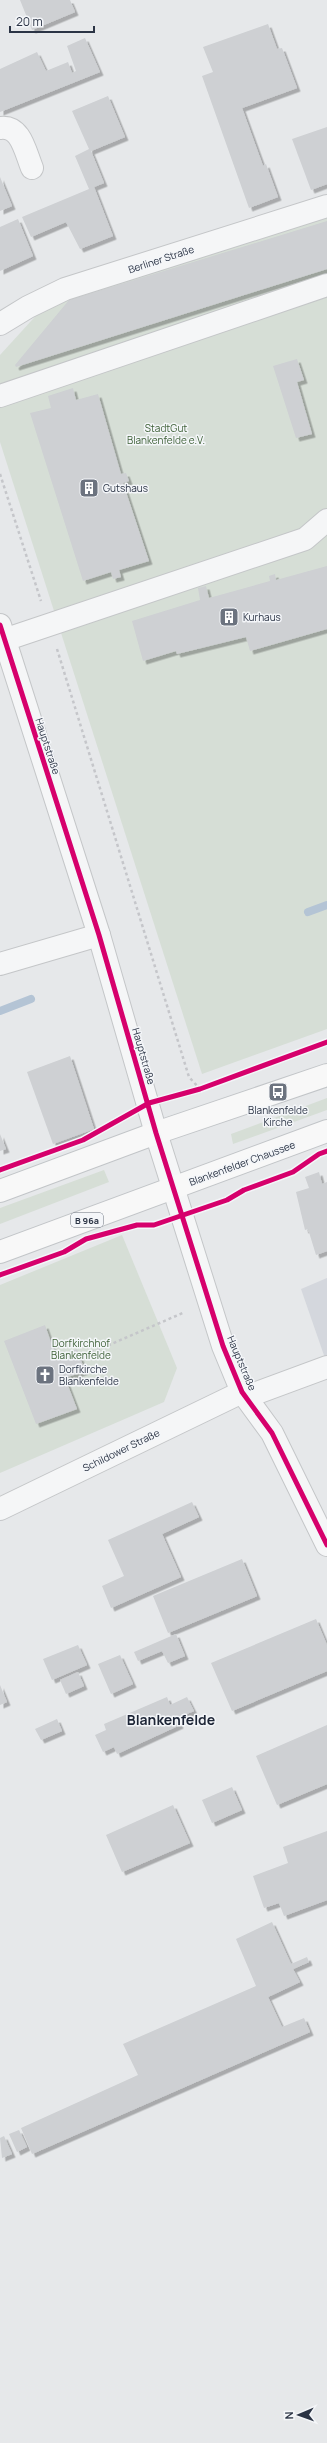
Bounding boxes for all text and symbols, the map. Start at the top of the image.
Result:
scale bar [10,8,94,34]
text: 20 m [16,13,43,30]
street label: Berliner Straße [126,242,196,276]
park label: StadtGut Blankenfelde e.V. [127,421,205,447]
building icon: Gutshaus [78,477,100,499]
place label: Gutshaus [103,481,148,495]
building icon: Kurhaus [218,606,240,628]
place label: Kurhaus [243,610,281,624]
street label: Hauptstraße [32,716,64,776]
street label: Hauptstraße [129,1026,159,1086]
bus stop icon: Blankenfelde Kirche [267,1081,289,1103]
place label: Blankenfelde Kirche [248,1103,308,1129]
street label: Blankenfelder Chaussee [187,1137,297,1189]
road number: B 96a [71,1213,103,1227]
street label: Hauptstraße [224,1333,260,1393]
park label: Dorfkirchhof Blankenfelde [51,1336,111,1362]
place label: Dorfkirche Blankenfelde [59,1362,119,1388]
church icon: Dorfkirche Blankenfelde [34,1364,56,1386]
street label: Schildower Straße [80,1425,162,1475]
district label: Blankenfelde [127,1710,215,1729]
north arrow [279,2395,319,2435]
text: N [281,2411,296,2420]

